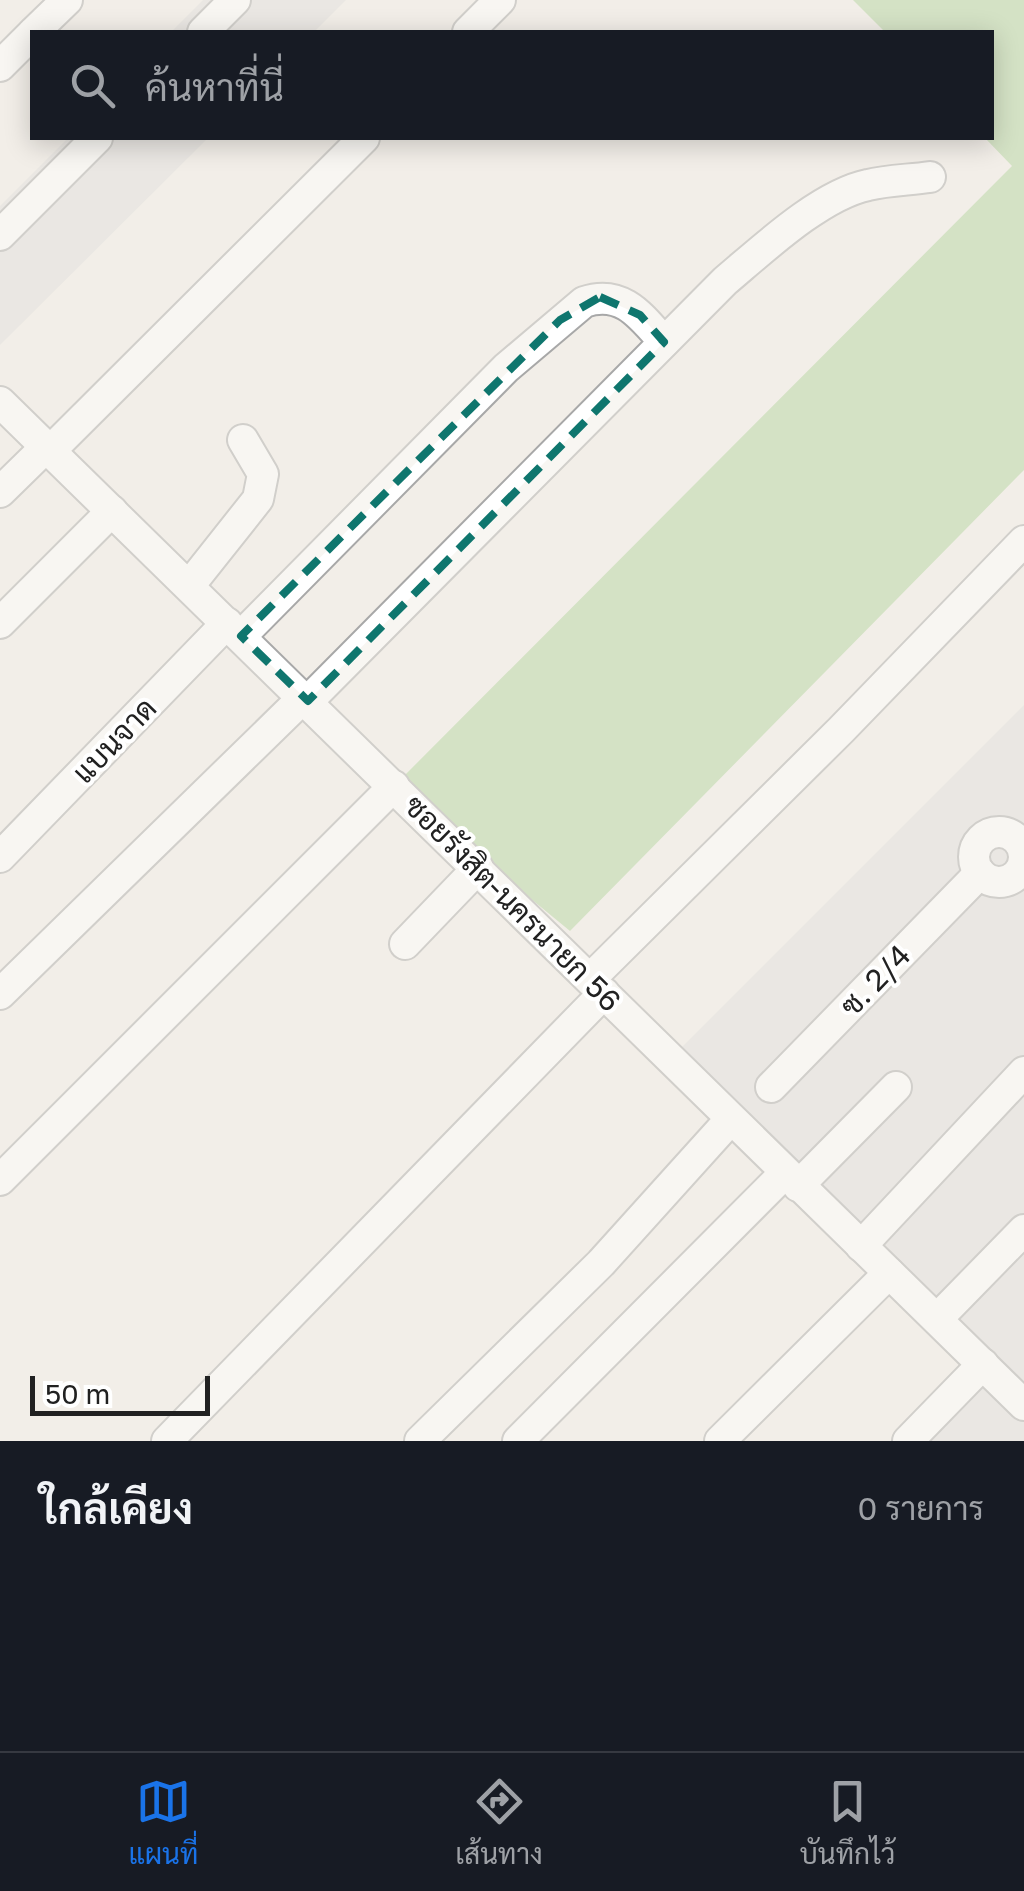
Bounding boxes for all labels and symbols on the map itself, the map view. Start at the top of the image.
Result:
street label: แบนจาด [65,690,163,790]
street label: ซอยรังสิต-นครนายก 56 [397,787,629,1019]
street label: ซ. 2/4 [832,937,918,1023]
scale bar [30,1371,210,1416]

